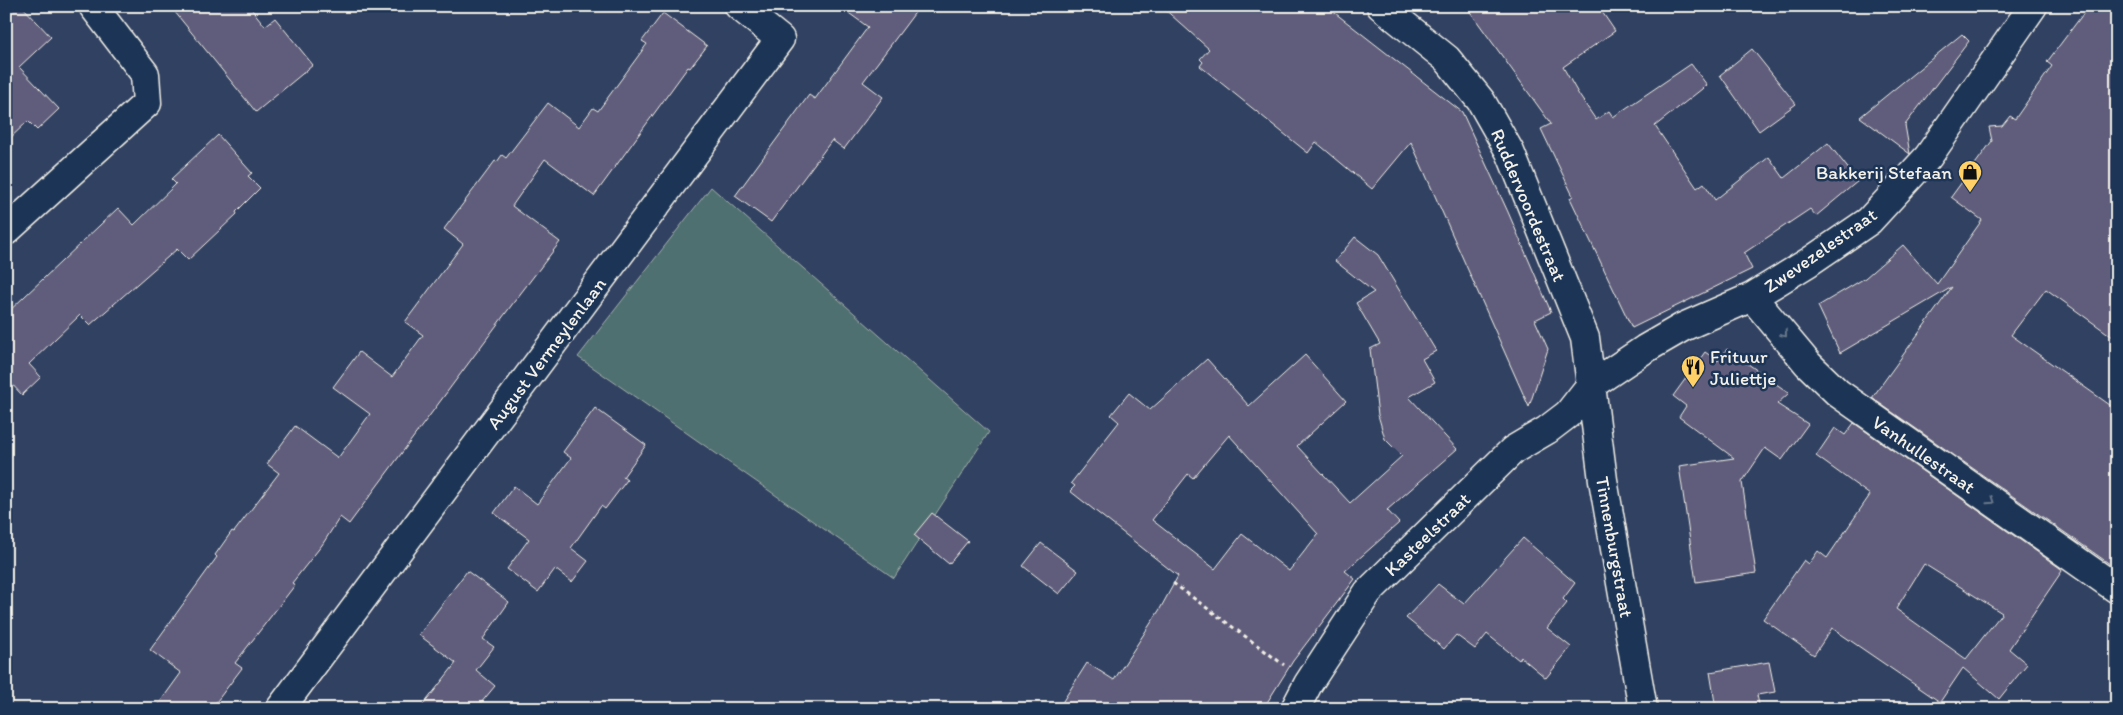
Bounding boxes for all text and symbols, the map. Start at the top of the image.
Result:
street label: Ruddervoordestraat [1486,125,1571,285]
shop icon: Bakkerij Stefaan [1957,159,1983,193]
place label: Bakkerij Stefaan [1816,161,1952,184]
street label: Zwevezelestraat [1759,203,1881,298]
street label: August Vermeylenlaan [482,273,611,434]
one-way arrow [1778,328,1786,337]
place label: Frituur Juliettje [1710,345,1776,390]
restaurant icon: Frituur Juliettje [1680,354,1706,388]
street label: Vanhullestraat [1868,410,1980,498]
street label: Tinnenburgstraat [1591,475,1638,620]
street label: Kasteelstraat [1380,488,1475,581]
one-way arrow [1985,495,1995,504]

